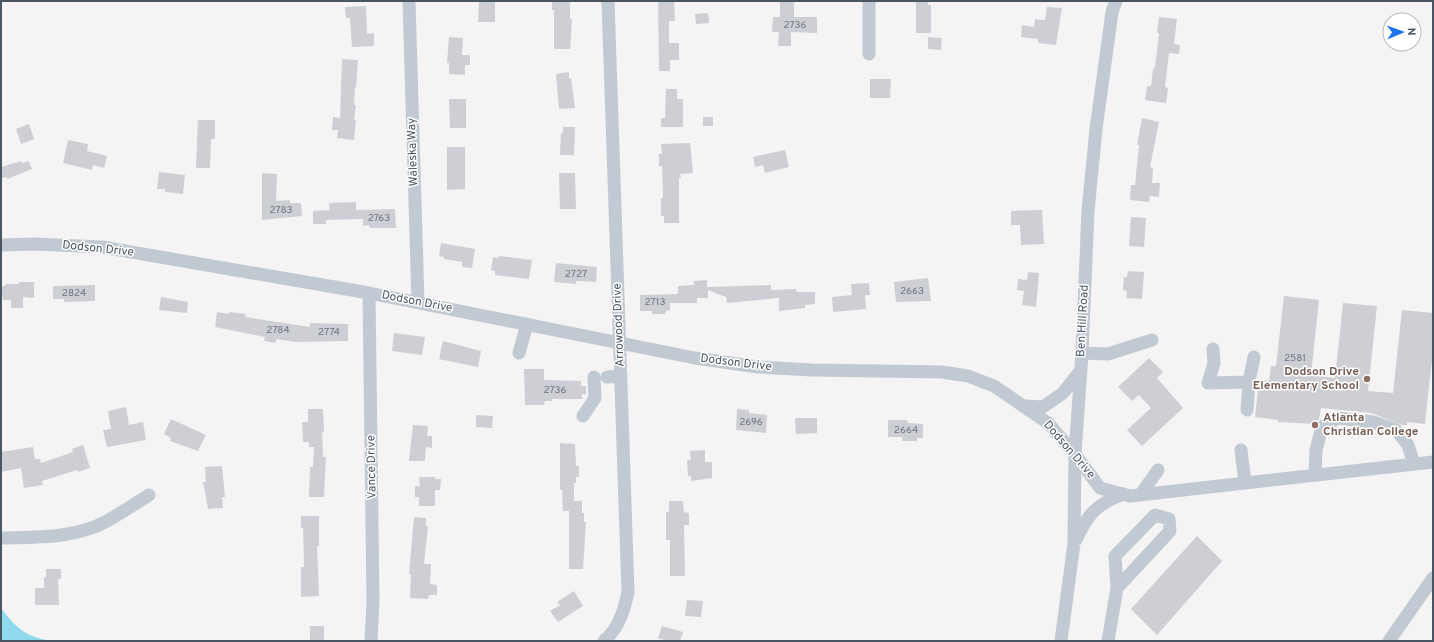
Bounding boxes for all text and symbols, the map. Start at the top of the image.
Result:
north arrow [1382,12,1422,52]
house number: 2736 [783,19,807,32]
text: N [1404,27,1418,36]
street label: Waleska Way [404,117,422,187]
house number: 2783 [269,204,293,217]
house number: 2763 [368,212,390,225]
street label: Dodson Drive [61,237,135,261]
house number: 2727 [565,268,587,281]
street label: Arrowood Drive [610,283,628,367]
street label: Ben Hill Road [1073,284,1093,358]
house number: 2663 [900,285,924,298]
house number: 2824 [62,287,86,300]
street label: Dodson Drive [380,287,454,317]
house number: 2713 [644,296,666,309]
house number: 2784 [266,324,290,337]
house number: 2774 [318,326,340,339]
street label: Dodson Drive [699,351,773,375]
house number: 2581 [1284,352,1306,365]
place label: Dodson Drive Elementary School [1253,364,1359,394]
marker: Dodson Drive Elementary School [1362,374,1372,384]
house number: 2736 [543,384,567,397]
place label: Atlanta Christian College [1323,410,1419,440]
house number: 2696 [739,416,763,429]
street label: Dodson Drive [1039,418,1099,482]
marker: Atlanta Christian College [1310,420,1320,430]
house number: 2664 [894,424,918,437]
street label: Vance Drive [363,435,381,499]

